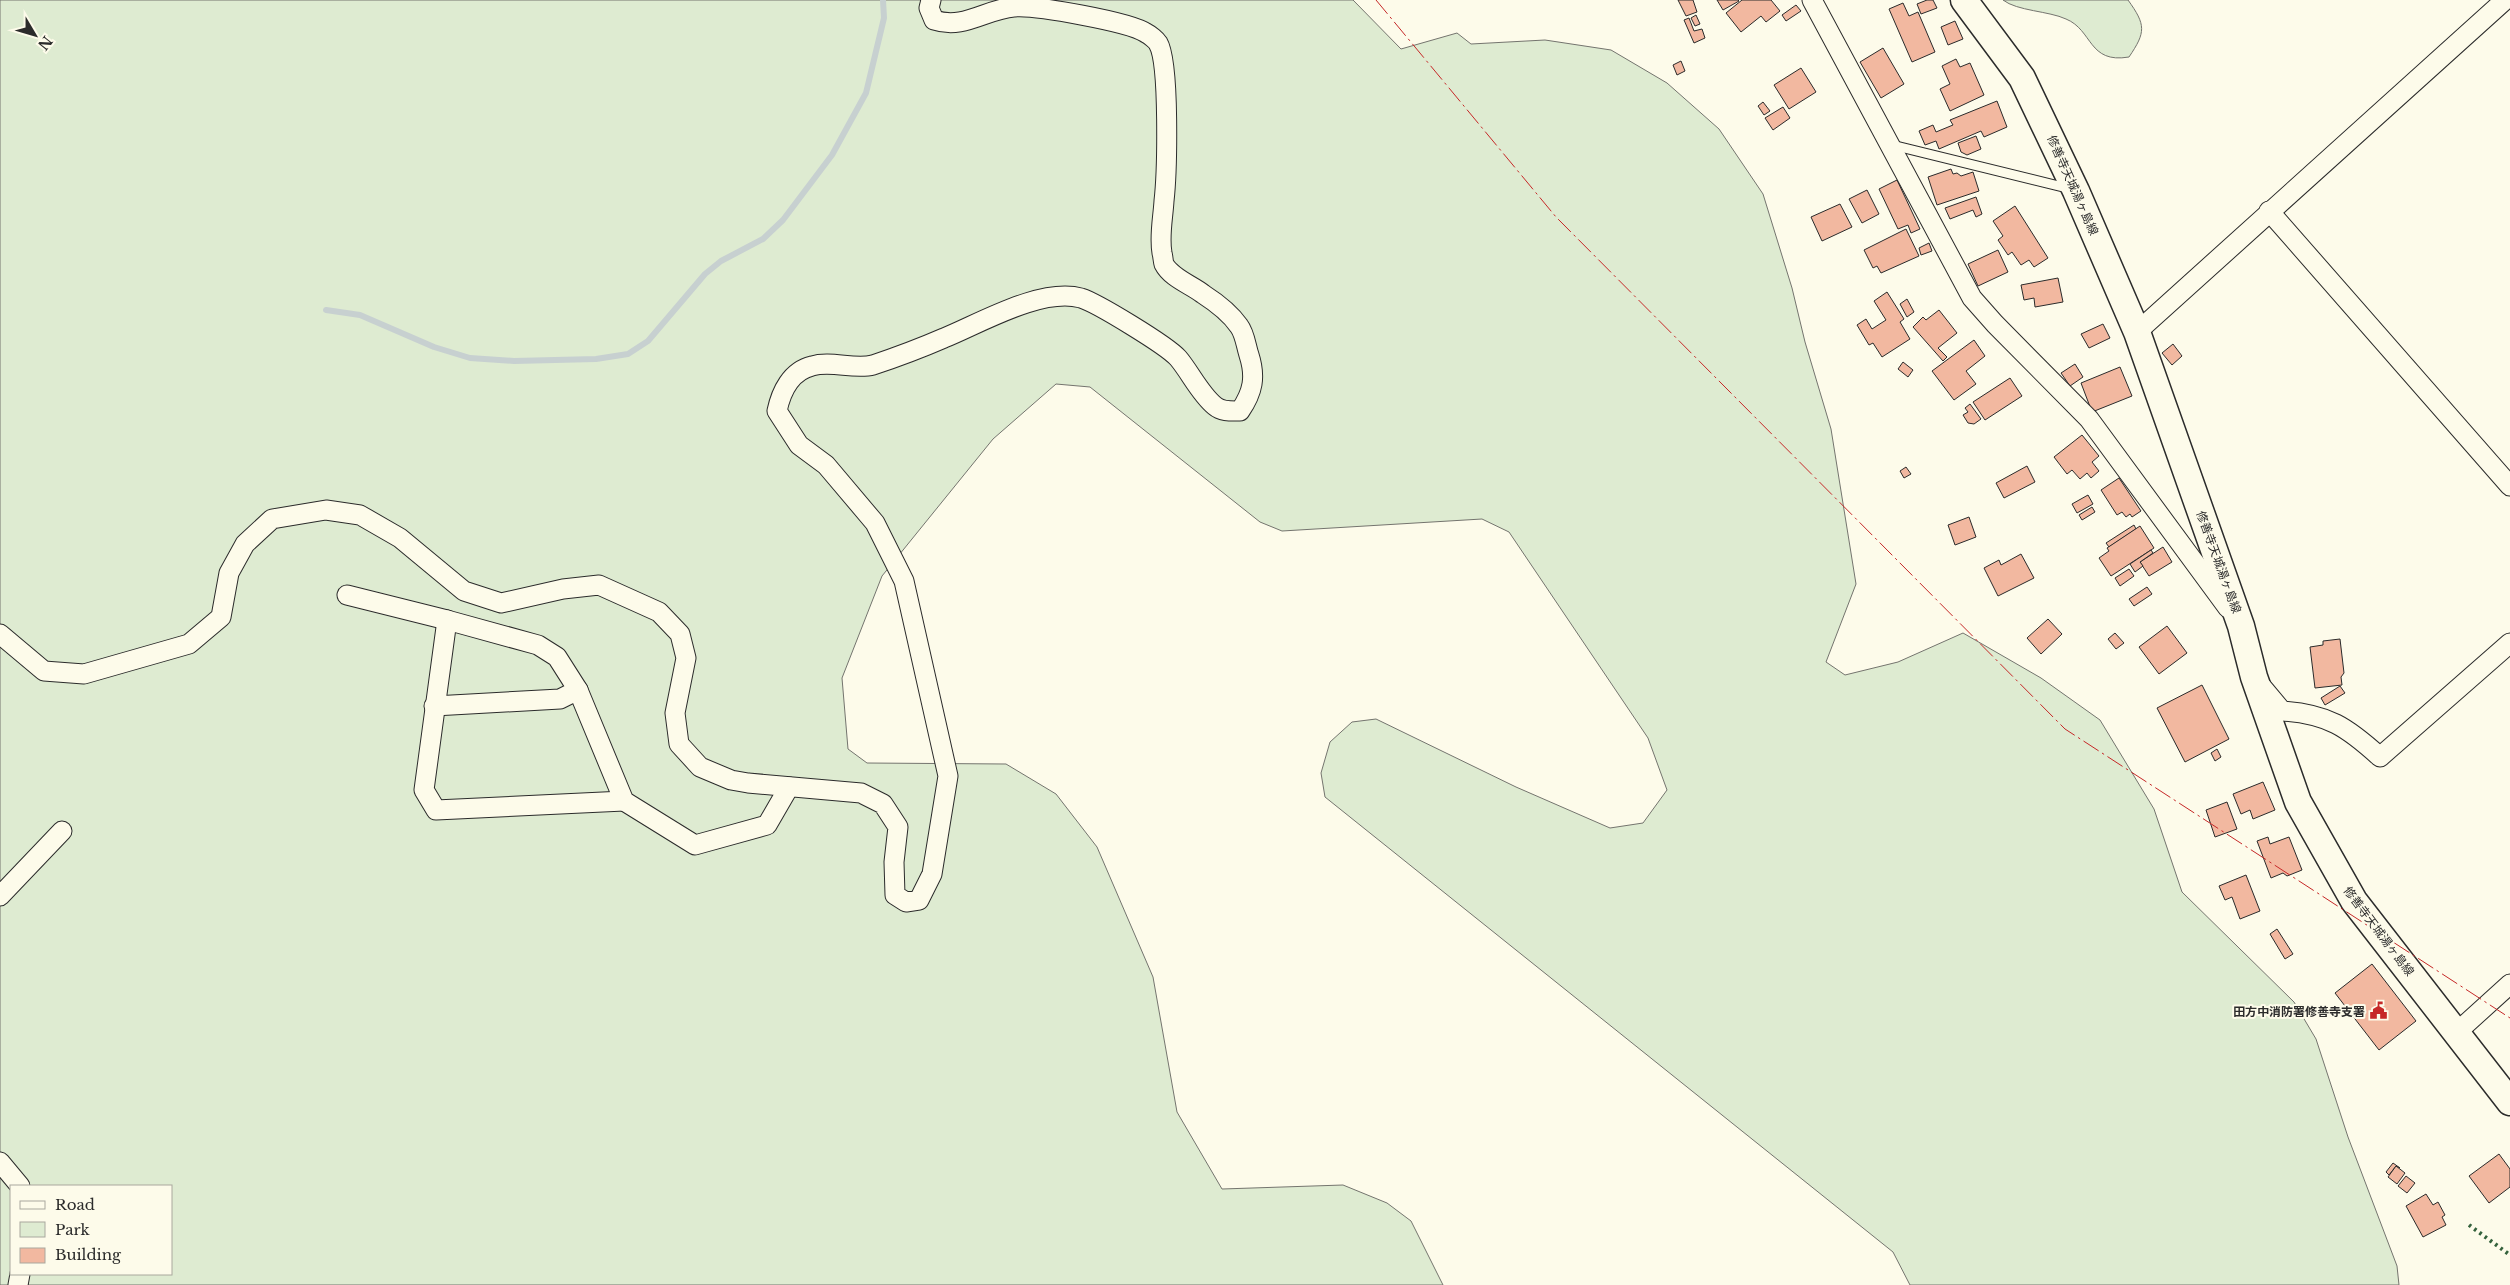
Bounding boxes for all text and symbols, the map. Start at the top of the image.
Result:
north arrow [10,10,60,60]
text: N [34,32,56,54]
street label: 修善寺天城湯ヶ島線 [2044,133,2102,237]
street label: 修善寺天城湯ヶ島線 [2193,509,2245,615]
street label: 修善寺天城湯ヶ島線 [2341,883,2417,979]
public building icon: 田方中消防署修善寺支署 [2369,1001,2389,1021]
place label: 田方中消防署修善寺支署 [2233,1004,2365,1019]
legend [10,1185,172,1275]
text: Road [55,1195,95,1214]
text: Park [55,1220,91,1239]
text: Building [55,1245,122,1264]

